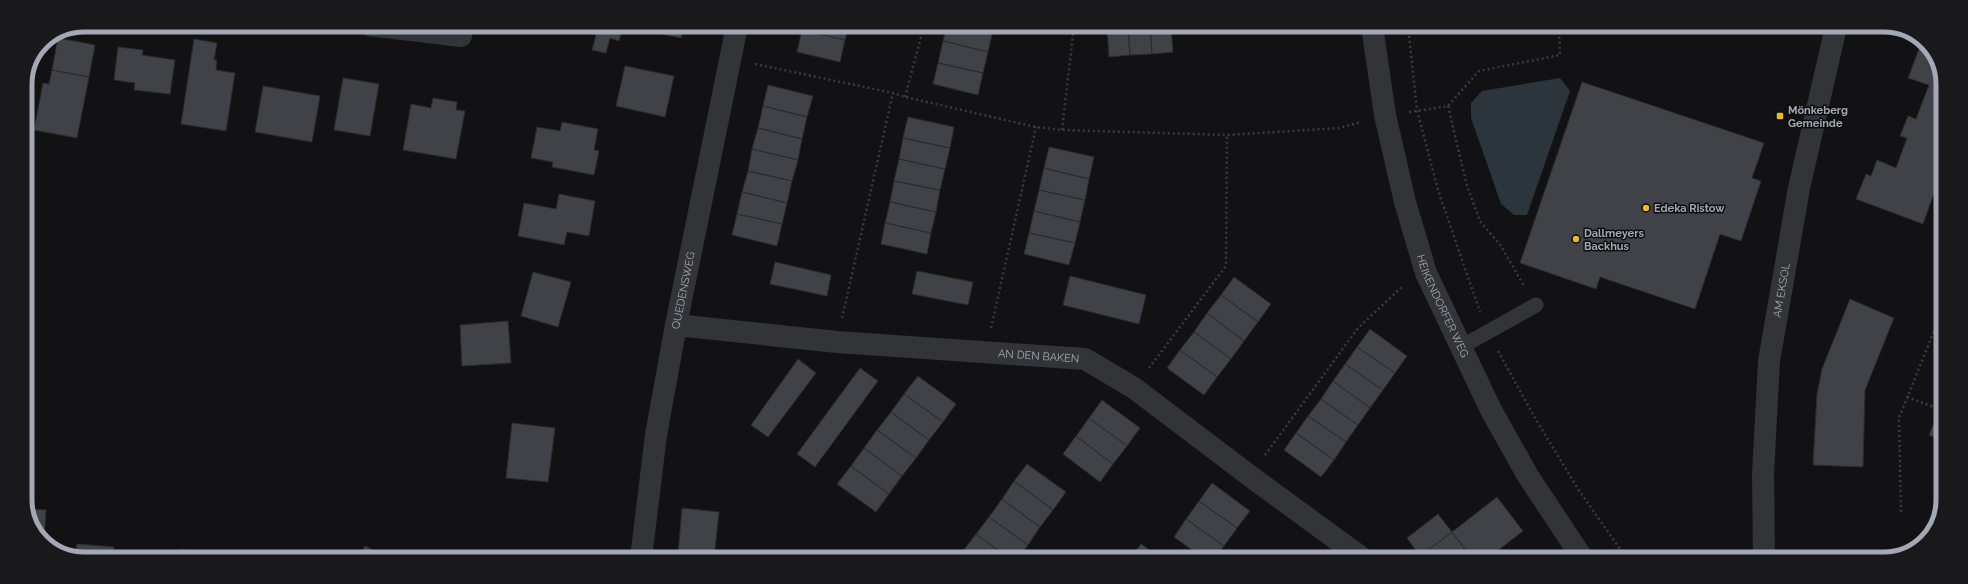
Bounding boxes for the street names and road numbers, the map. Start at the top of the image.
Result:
street label: QUEDENSWEG [669,251,698,330]
street label: HEIKENDORFER WEG [1414,253,1471,360]
street label: AM EKSOL [1771,262,1793,319]
street label: AN DEN BAKEN [997,347,1080,366]

